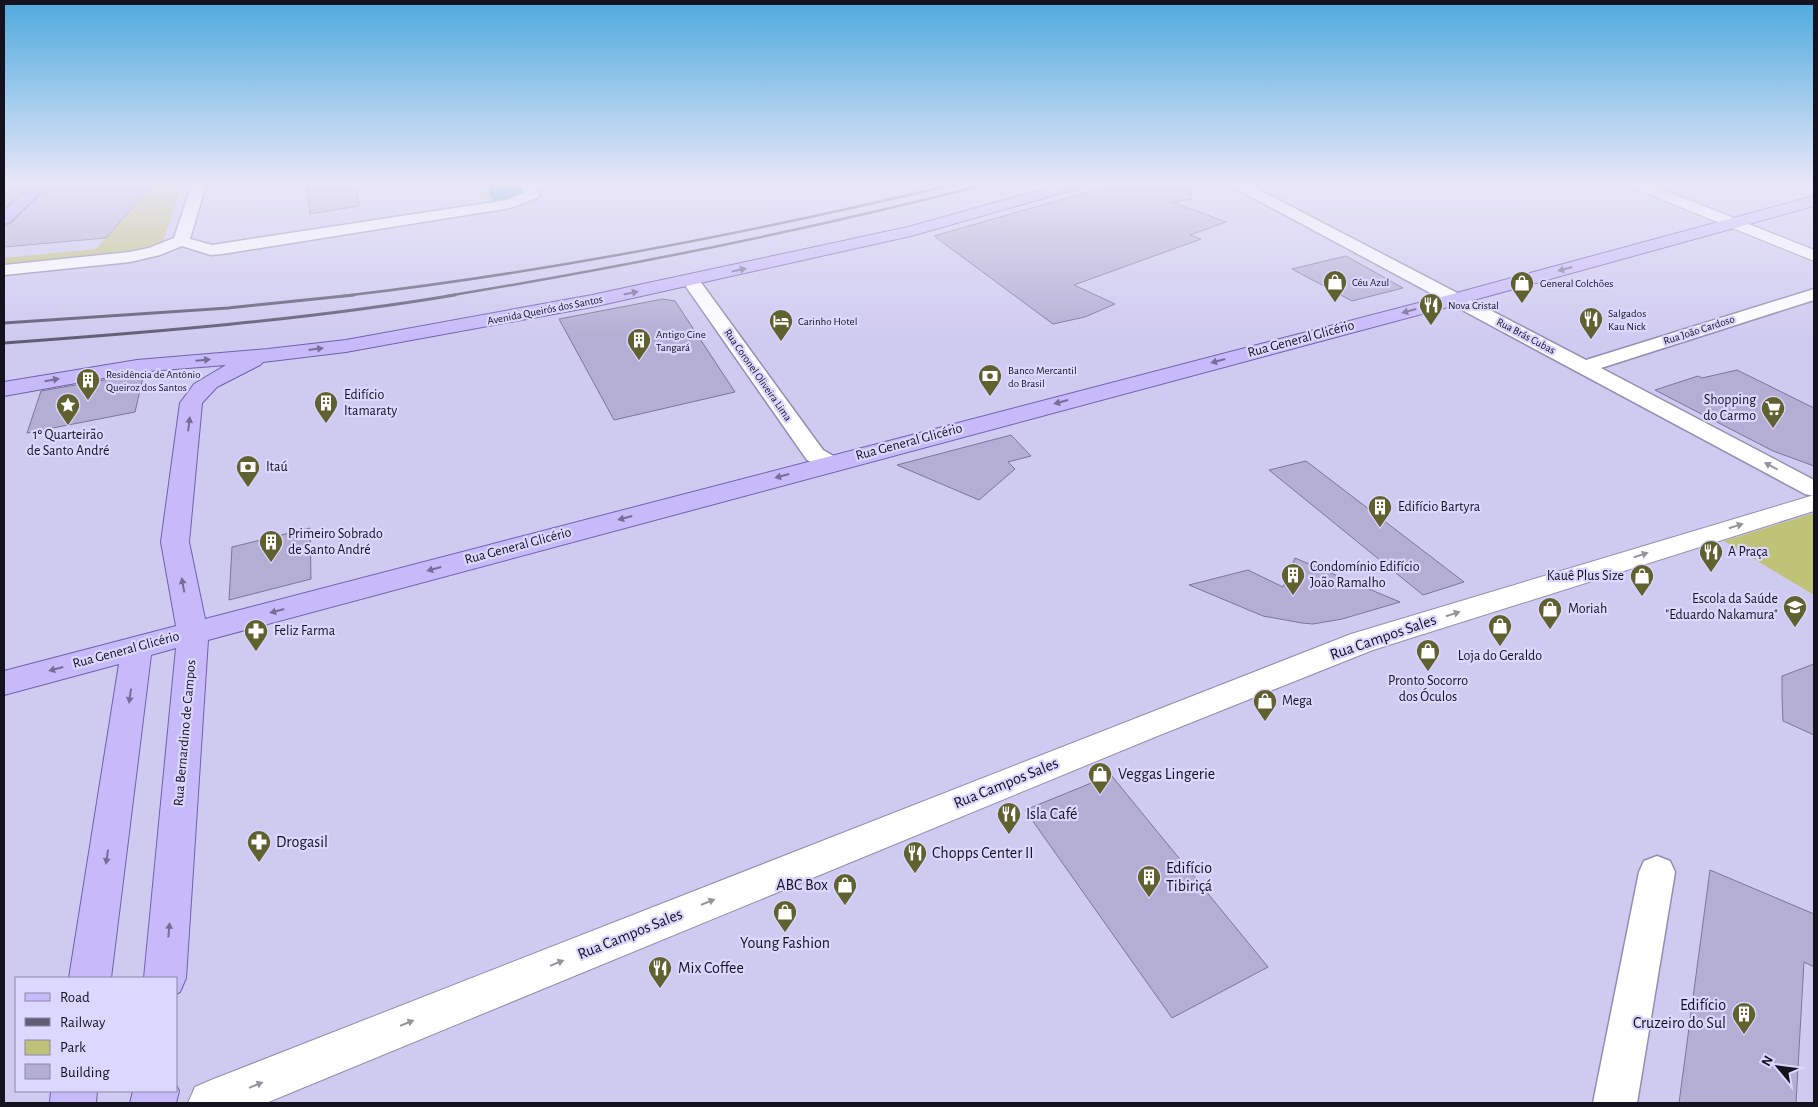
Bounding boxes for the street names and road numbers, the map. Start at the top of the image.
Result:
street label: Avenida Queirós dos Santos [486,293,604,327]
street label: Rua João Cardoso [1662,313,1736,347]
street label: Rua Brás Cubas [1495,316,1557,356]
street label: Rua General Glicério [1246,318,1356,360]
street label: Rua Coronel Oliveira Lima [722,327,794,423]
street label: Rua General Glicério [854,421,964,463]
street label: Rua General Glicério [463,525,573,567]
street label: Rua Campos Sales [1328,611,1438,663]
street label: Rua General Glicério [71,629,181,671]
street label: Rua Bernardino de Campos [172,659,198,807]
street label: Rua Campos Sales [951,755,1061,811]
street label: Rua Campos Sales [575,906,685,962]

